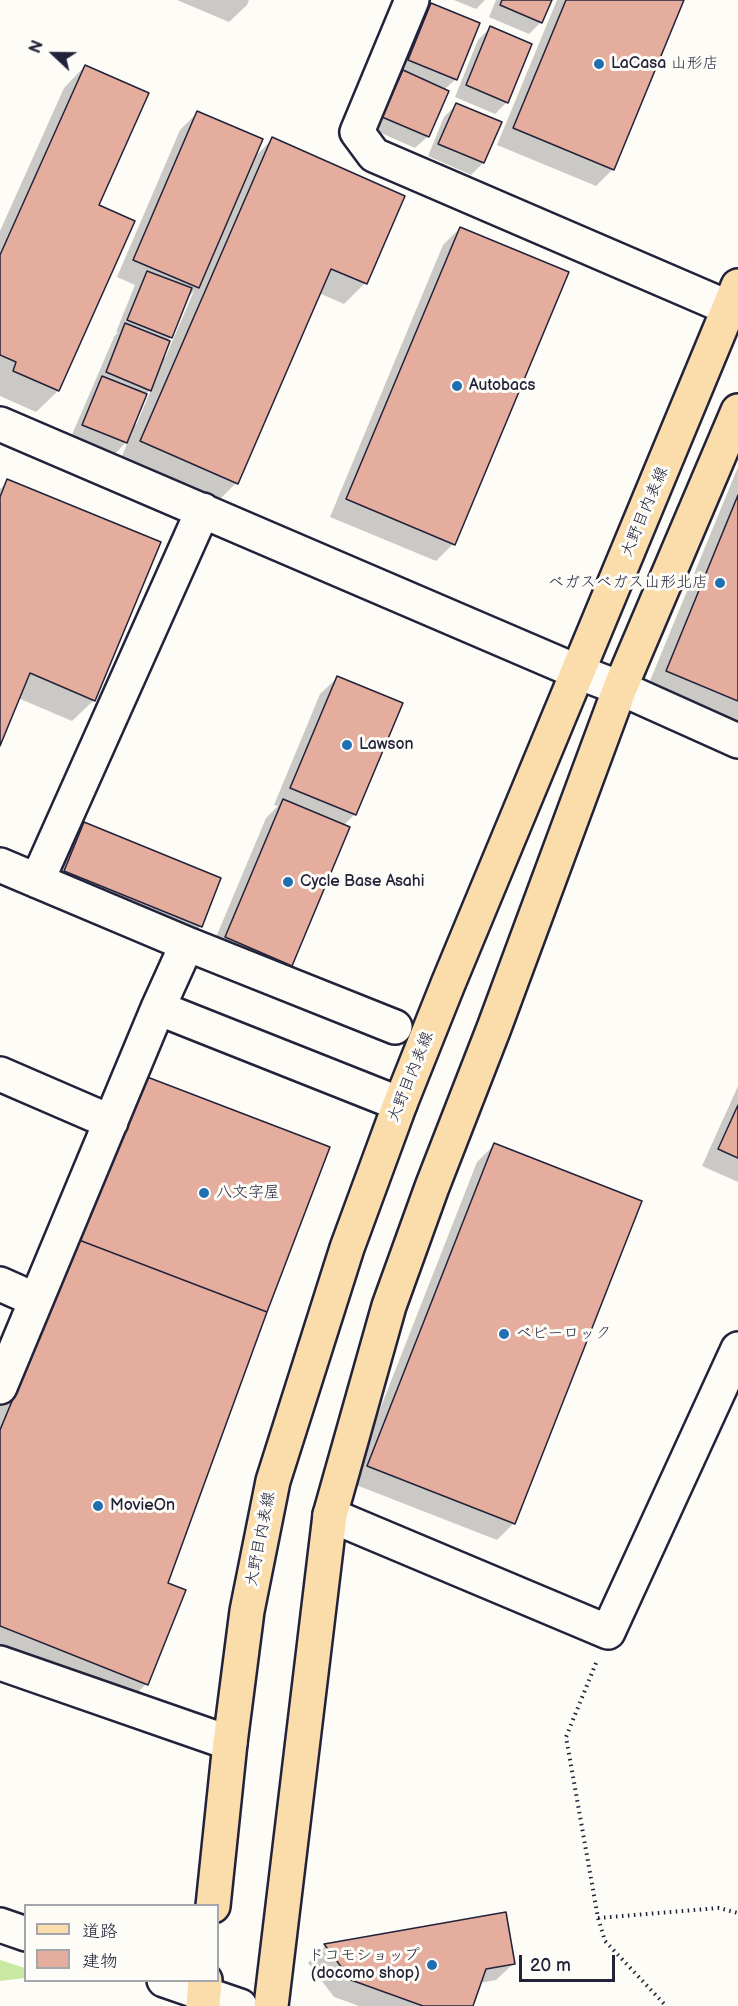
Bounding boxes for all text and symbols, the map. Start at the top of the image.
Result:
north arrow [24,24,84,84]
text: N [26,38,48,56]
place label: LaCasa 山形店 [611,54,719,74]
marker: LaCasa 山形店 [592,57,606,71]
place label: Autobacs [469,376,536,396]
marker: Autobacs [450,379,464,393]
street label: 大野目内表線 [617,464,673,560]
place label: ベガスベガス山形北店 [548,573,708,593]
marker: ベガスベガス山形北店 [713,576,727,590]
place label: Lawson [359,735,414,755]
marker: Lawson [340,738,354,752]
place label: Cycle Base Asahi [300,872,424,892]
marker: Cycle Base Asahi [281,875,295,889]
street label: 大野目内表線 [384,1029,438,1125]
place label: 八文字屋 [216,1183,280,1203]
marker: 八文字屋 [197,1186,211,1200]
place label: ベビーロック [516,1324,611,1344]
marker: ベビーロック [497,1327,511,1341]
street label: 大野目内表線 [242,1490,280,1588]
place label: MovieOn [110,1496,175,1516]
marker: MovieOn [91,1499,105,1513]
legend [24,1904,219,1982]
text: 道路 [82,1921,118,1942]
scale bar [522,1943,618,1981]
place label: ドコモショップ (docomo shop) [308,1946,420,1984]
text: 建物 [82,1951,118,1972]
text: 20 m [530,1955,571,1976]
marker: ドコモショップ (docomo shop) [425,1958,439,1972]

